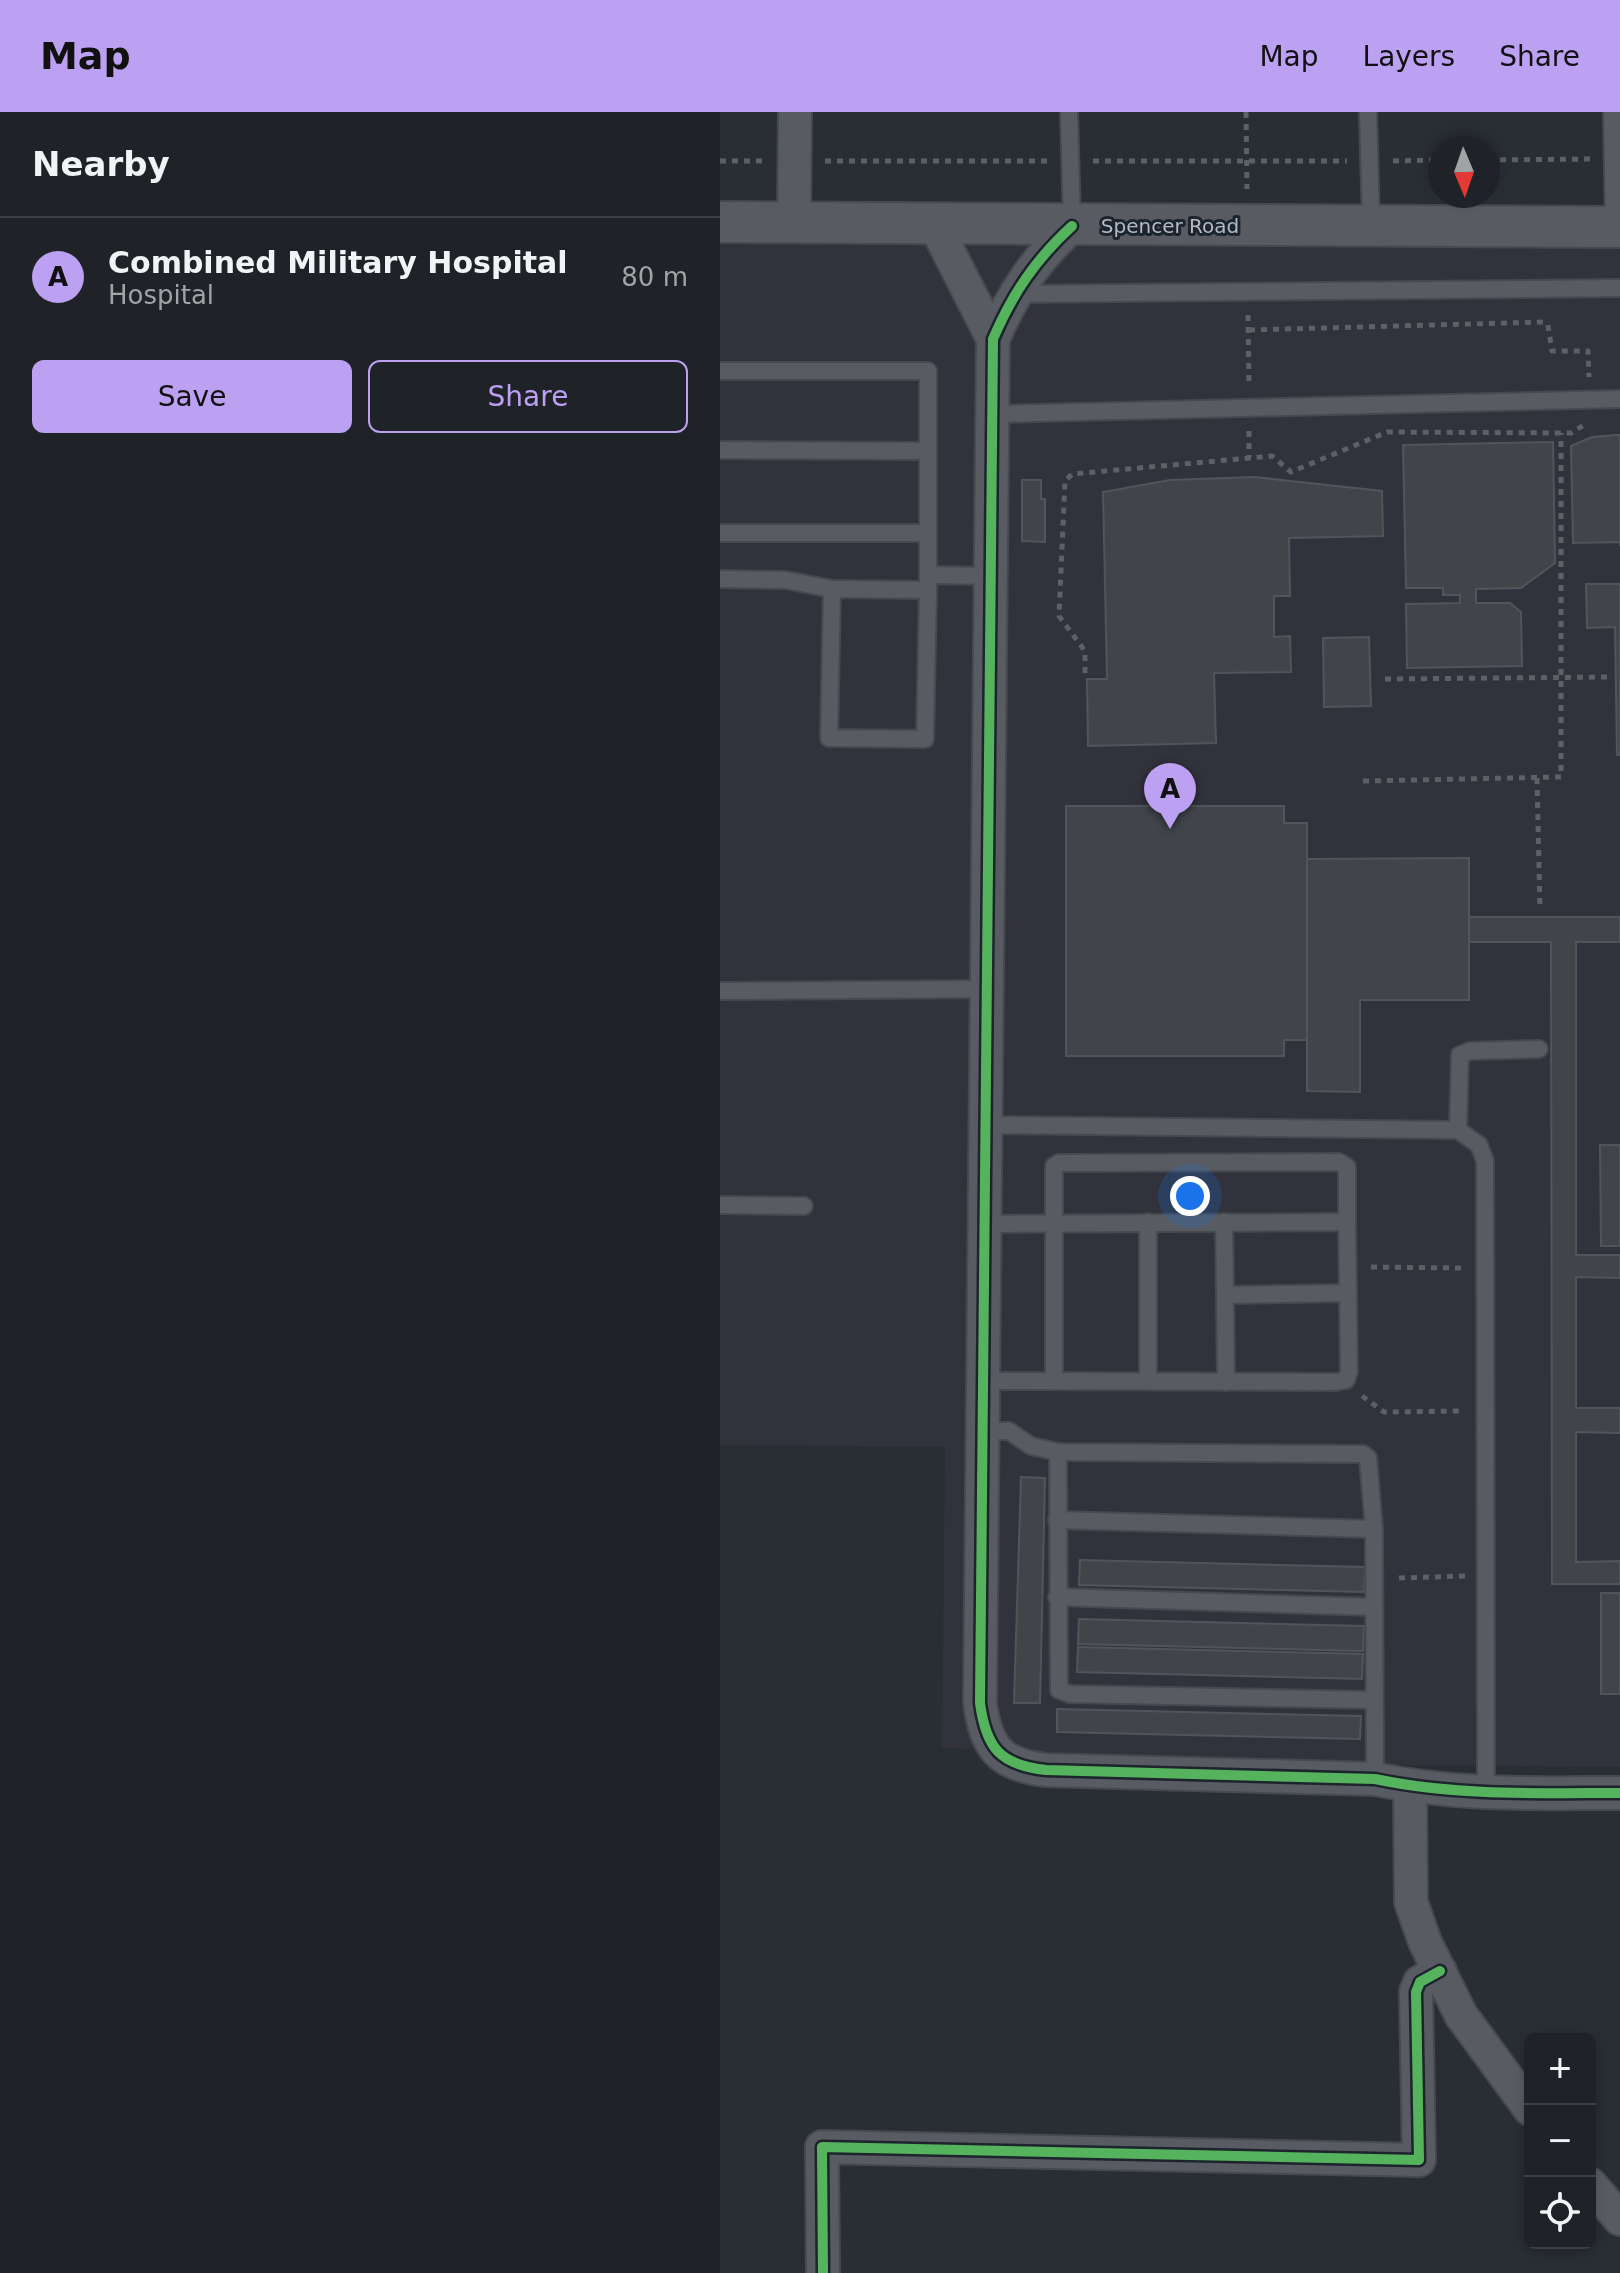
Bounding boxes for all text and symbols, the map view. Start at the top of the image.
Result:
text: Map [40,34,131,78]
text: Map [1259,40,1319,73]
text: Layers [1363,40,1455,73]
text: Share [1499,40,1580,73]
north arrow [1428,136,1500,208]
text: Nearby [32,144,170,184]
street label: Spencer Road [1101,214,1239,238]
text: Combined Military Hospital [108,245,568,280]
text: A [48,262,68,292]
text: 80 m [621,262,688,292]
text: Hospital [108,280,214,310]
button: Save [32,360,352,433]
button: Share [368,360,688,433]
pin: A [1144,763,1196,829]
your location [1170,1176,1210,1216]
map controls [1524,2033,1596,2249]
button: + [1524,2033,1596,2105]
button: − [1524,2105,1596,2177]
button: locate [1524,2177,1596,2249]

